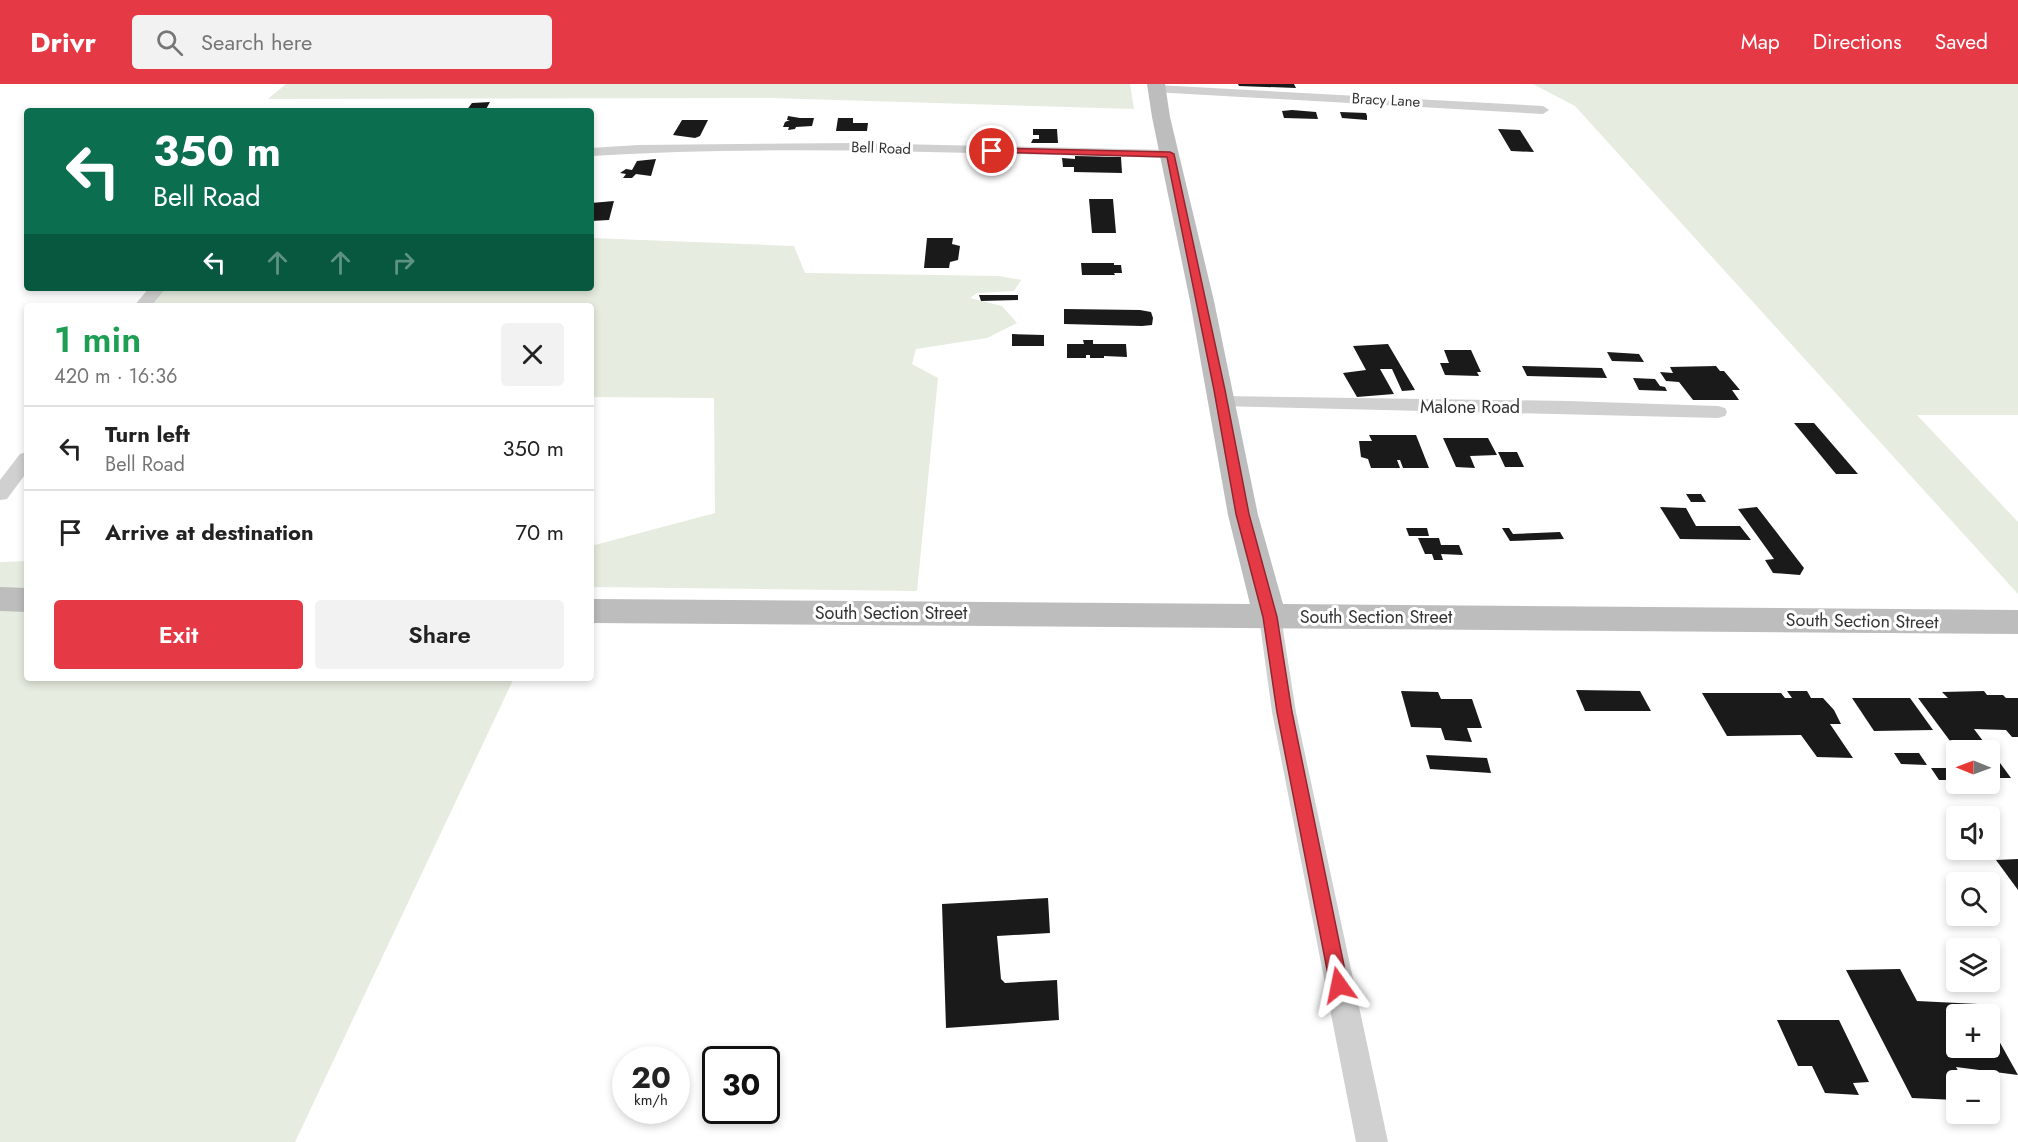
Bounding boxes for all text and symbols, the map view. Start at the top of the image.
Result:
search box [132,15,552,69]
text: Drivr [30,22,96,63]
icon: search [153,26,186,59]
text: Search here [201,26,312,58]
text: Map [1741,27,1780,57]
text: Directions [1813,27,1902,57]
text: Saved [1935,27,1988,57]
street label: Bracy Lane [1351,87,1421,113]
text: 350 m [153,121,281,182]
pin [966,125,1017,176]
icon: left [54,132,132,210]
icon: arrive [975,134,1008,167]
street label: Bell Road [851,136,911,160]
text: Bell Road [153,177,261,216]
icon: left [198,246,231,279]
icon: ahead [261,246,294,279]
icon: ahead [324,246,357,279]
icon: right [387,246,420,279]
text: 1 min [54,313,141,365]
button: close [501,323,564,386]
text: 420 m · 16:36 [54,362,178,391]
street label: Malone Road [1420,394,1520,420]
text: Turn left [105,418,190,450]
icon: left [54,432,87,465]
text: 350 m [503,432,564,464]
text: Bell Road [105,450,185,479]
icon: arrive [54,516,87,549]
text: Arrive at destination [105,516,314,548]
text: 70 m [515,516,564,548]
button: Exit [54,600,303,669]
button: Share [315,600,564,669]
street label: South Section Street [815,600,968,626]
street label: South Section Street [1300,604,1453,630]
street label: South Section Street [1785,607,1939,635]
north arrow [1946,740,2000,794]
map controls [1946,740,2000,1124]
button: sound [1946,806,2000,860]
button: search [1946,872,2000,926]
button: layers [1946,938,2000,992]
position arrow [1307,953,1371,1017]
button: + [1946,1004,2000,1058]
speed limit sign: 30 [702,1046,780,1124]
text: 20 [631,1056,671,1099]
button: − [1946,1070,2000,1124]
text: km/h [634,1089,668,1111]

